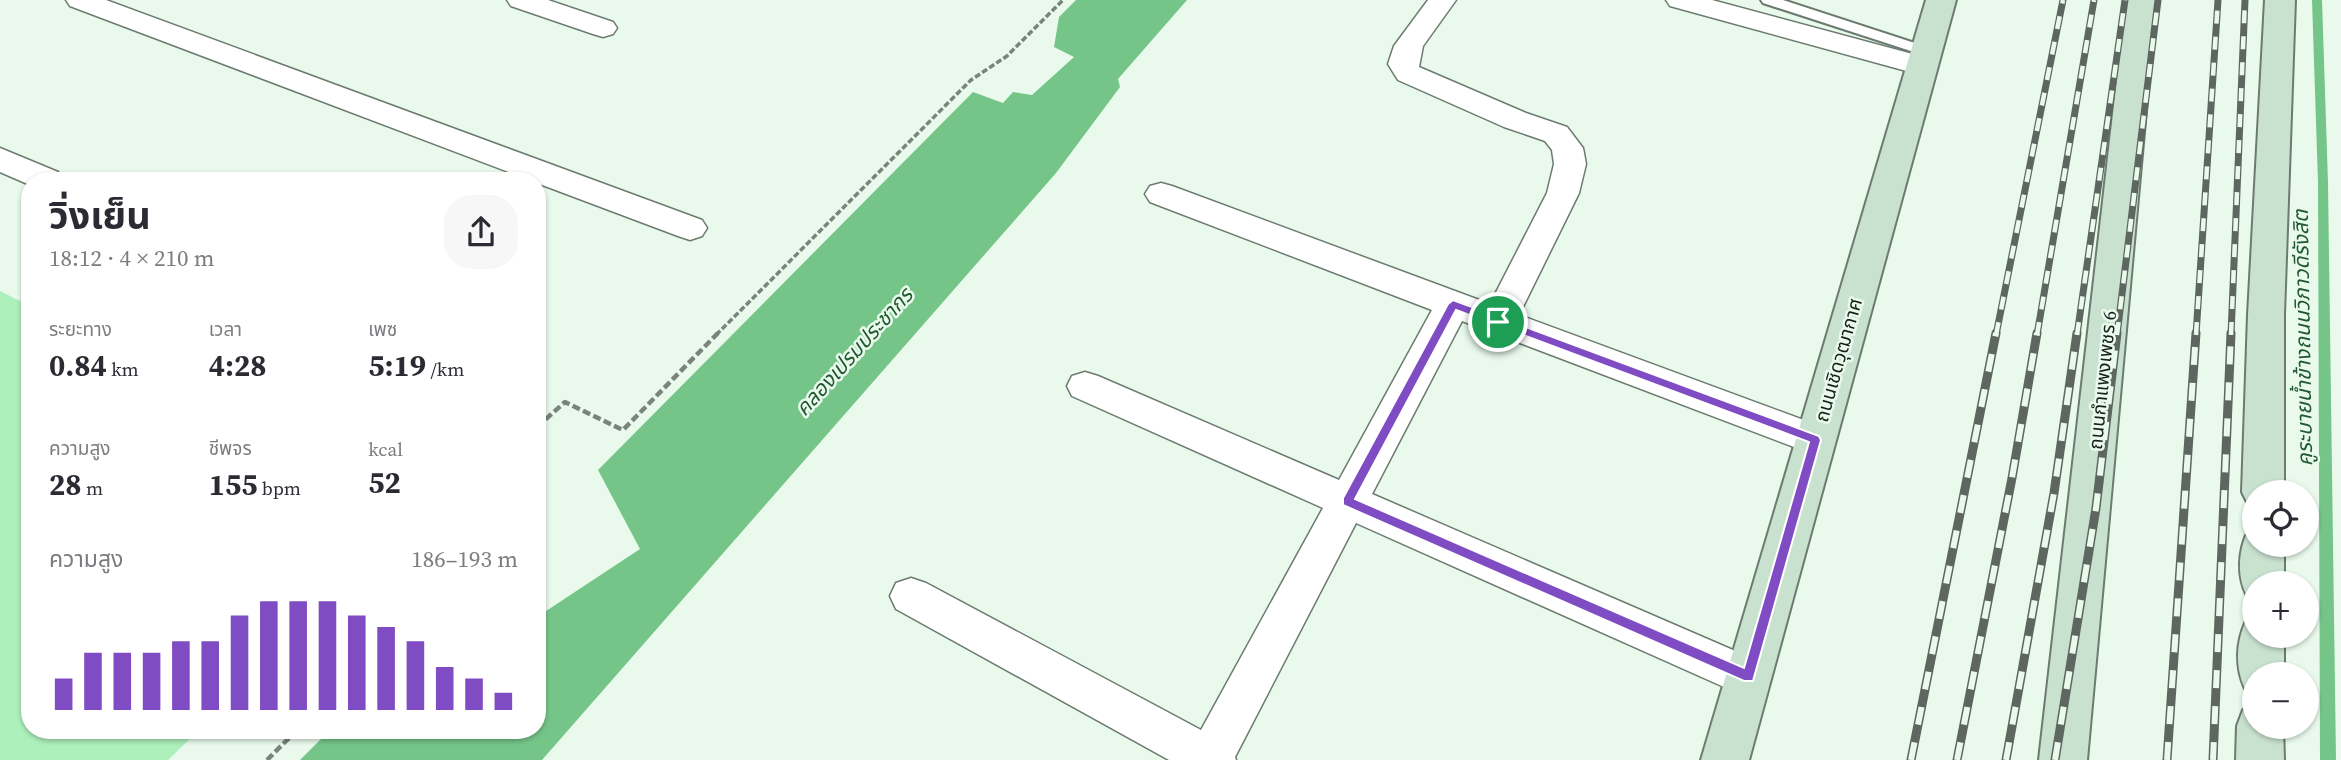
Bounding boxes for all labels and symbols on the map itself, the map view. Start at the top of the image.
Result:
water label: คูระบายน้ำข้างถนนวิภาวดีรังสิต [2286,208,2319,467]
water label: คลองเปรมประชากร [788,280,920,422]
pin [1468,292,1528,352]
street label: ถนนเชิดวุฒากาศ [1808,295,1868,425]
street label: ถนนกำแพงเพชร 6 [2082,309,2122,451]

